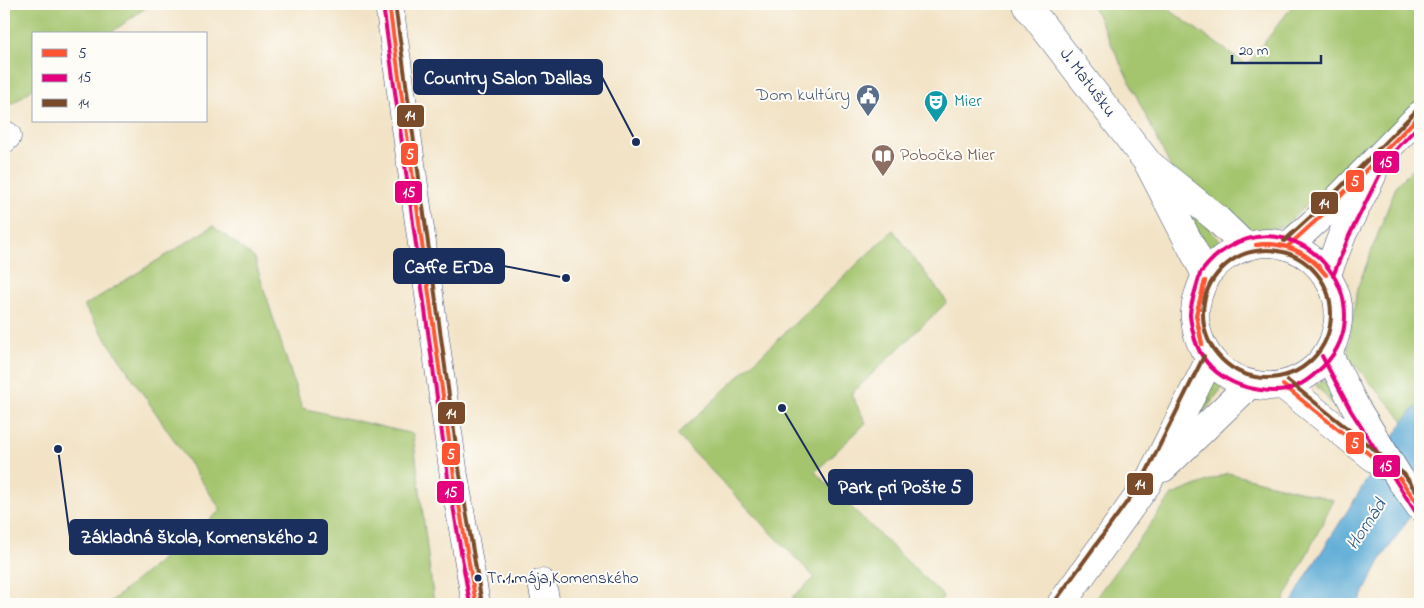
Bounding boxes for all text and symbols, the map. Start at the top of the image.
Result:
legend [32,32,208,122]
scale bar [1232,32,1320,64]
text: 20 m [1239,40,1269,62]
text: 5 [78,43,87,65]
street label: J. Matušku [1052,43,1122,123]
callout: Country Salon Dallas [414,60,602,94]
text: Country Salon Dallas [424,66,592,95]
text: 15 [78,67,92,89]
place label: Dom kultúry [755,83,850,109]
public building icon: Dom kultúry [855,83,881,117]
theatre icon: Mier [923,89,949,123]
place label: Mier [954,89,982,115]
text: 14 [78,93,89,115]
line badge: 14 [396,104,425,128]
text: 14 [405,106,415,127]
line badge: 5 [400,142,419,166]
library icon: Pobočka Mier [870,143,896,177]
place label: Pobočka Mier [900,143,995,169]
text: 5 [406,145,414,166]
line badge: 15 [1372,150,1400,174]
text: 15 [1380,153,1392,174]
line badge: 5 [1345,169,1365,193]
text: 5 [1351,172,1359,193]
line badge: 15 [394,180,423,204]
text: 15 [403,183,415,204]
line badge: 14 [1310,191,1339,215]
text: 14 [1319,194,1329,215]
callout: Caffe ErDa [394,249,504,283]
text: Caffe ErDa [404,255,494,282]
line badge: 14 [437,401,466,425]
text: 14 [446,404,456,425]
line badge: 5 [1345,431,1365,455]
text: 5 [1351,434,1359,455]
line badge: 5 [441,442,461,466]
text: 5 [447,445,455,466]
line badge: 15 [1372,454,1401,478]
text: 15 [1380,457,1392,478]
callout: Park pri Pošte 5 [829,470,972,504]
line badge: 14 [1126,472,1154,496]
text: Park pri Pošte 5 [838,475,962,502]
text: 14 [1135,475,1145,496]
line badge: 15 [436,480,465,504]
text: 15 [445,483,457,504]
water label: Hornád [1340,493,1395,556]
callout: Základná škola, Komenského 2 [70,520,327,554]
text: Základná škola, Komenského 2 [81,525,318,552]
place label: Tr.1.mája,Komenského [487,566,639,591]
marker: Tr.1.mája,Komenského [473,573,483,583]

